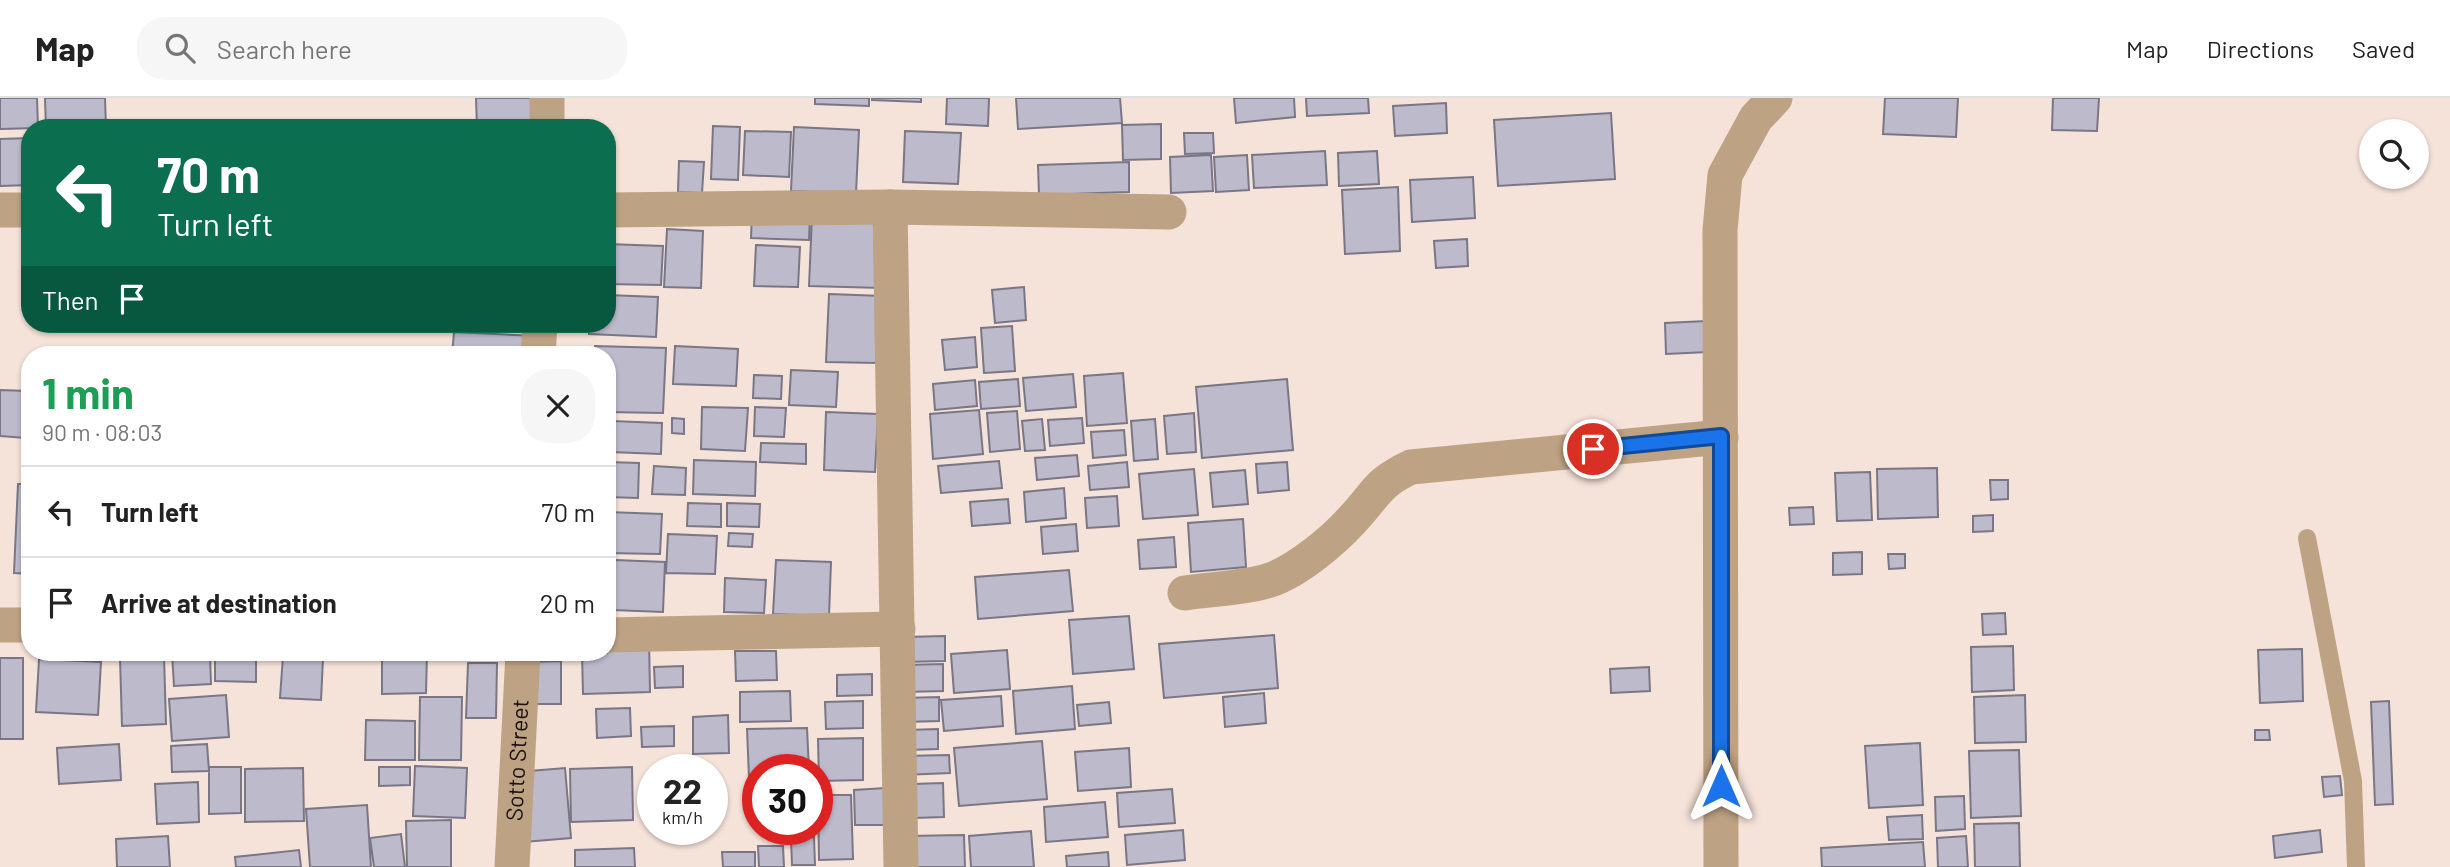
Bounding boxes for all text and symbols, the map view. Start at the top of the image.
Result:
search box [137,17,627,80]
text: Map [35,28,95,68]
icon: search [161,29,199,67]
text: Search here [217,33,352,64]
text: Map [2126,34,2169,63]
text: Directions [2207,34,2314,63]
text: Saved [2352,34,2415,63]
map controls [2359,119,2429,189]
button: search [2359,119,2429,189]
text: 70 m [157,144,260,203]
icon: left [42,147,133,238]
text: Turn left [157,204,274,242]
icon: arrive [113,280,151,318]
text: Then [42,284,99,315]
text: 1 min [42,367,134,417]
button: close [521,369,595,443]
text: 90 m · 08:03 [42,418,162,446]
pin [1563,419,1623,479]
icon: arrive [1574,430,1612,468]
icon: left [42,493,80,531]
text: Turn left [101,496,199,527]
text: 70 m [541,496,595,527]
icon: arrive [42,584,80,622]
text: Arrive at destination [101,587,337,618]
text: 20 m [540,587,595,618]
street label: Sotto Street [499,698,534,822]
position arrow [1684,749,1758,823]
speed limit sign: 30 [742,754,833,845]
text: 22 [663,769,702,811]
text: km/h [662,806,703,828]

